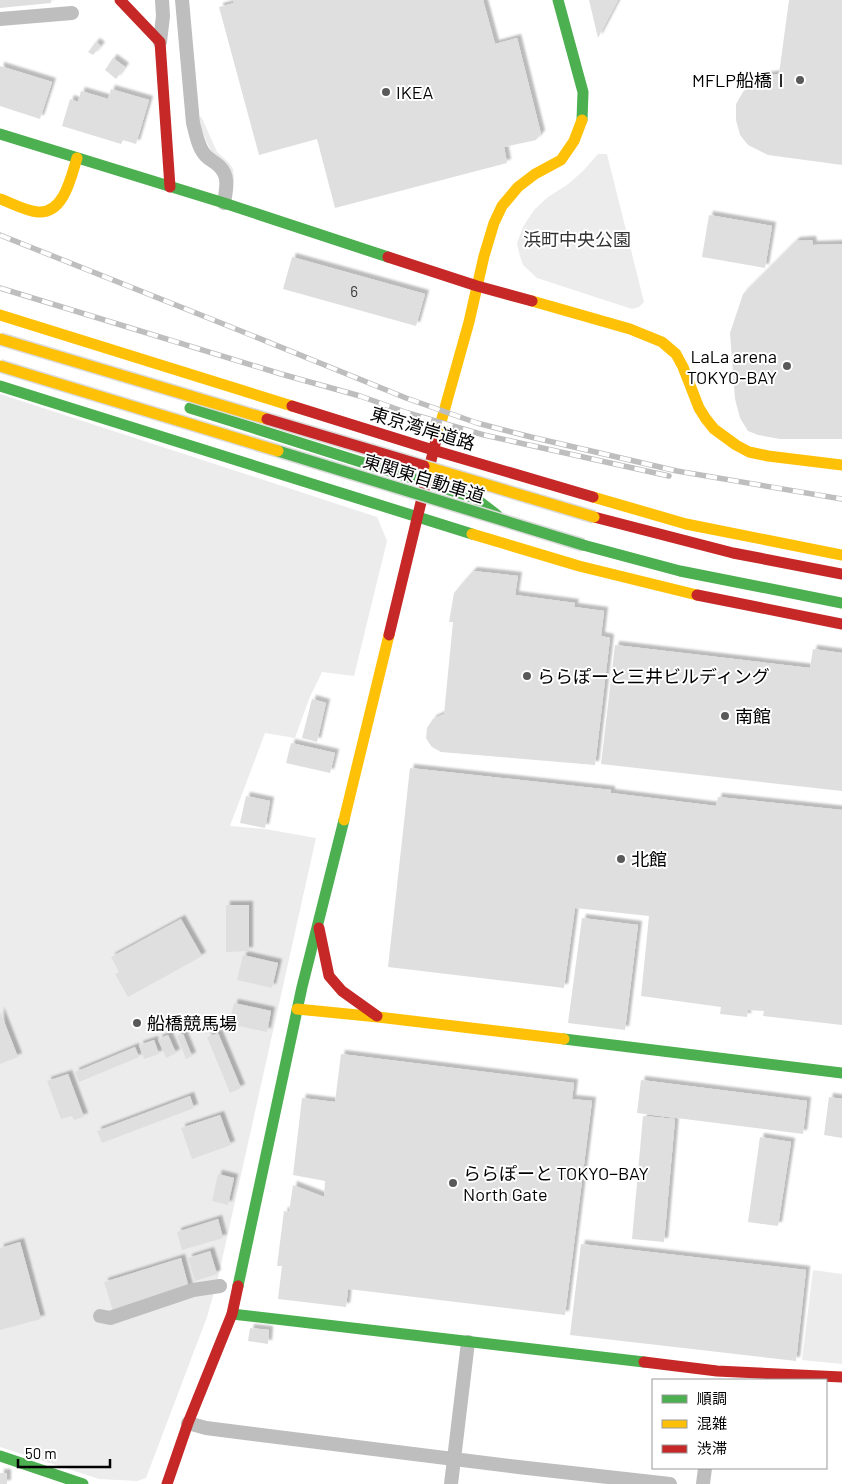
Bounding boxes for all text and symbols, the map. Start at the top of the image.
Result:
place label: MFLP船橋Ⅰ [692,69,790,91]
marker: MFLP船橋Ⅰ [794,74,806,86]
place label: IKEA [396,81,434,103]
marker: IKEA [380,86,392,98]
park label: 浜町中央公園 [523,228,631,250]
house number: 6 [350,282,358,300]
place label: LaLa arena TOKYO-BAY [687,345,777,388]
marker: LaLa arena TOKYO-BAY [781,360,793,372]
street label: 東京湾岸道路 [368,402,478,454]
street label: 東関東自動車道 [361,449,487,507]
place label: ららぽーと三井ビルディング [537,665,770,687]
marker: ららぽーと三井ビルディング [521,670,533,682]
place label: 南館 [735,705,771,727]
marker: 南館 [719,710,731,722]
place label: 北館 [631,848,667,870]
marker: 北館 [615,853,627,865]
place label: 船橋競馬場 [147,1012,237,1034]
marker: 船橋競馬場 [131,1017,143,1029]
place label: ららぽーと TOKYO−BAY North Gate [463,1162,649,1205]
marker: ららぽーと TOKYO−BAY North Gate [447,1177,459,1189]
legend [652,1379,827,1469]
text: 順調 [697,1389,727,1407]
text: 混雑 [697,1414,727,1432]
scale bar [18,1436,110,1468]
text: 渋滞 [697,1439,727,1457]
text: 50 m [25,1444,57,1462]

